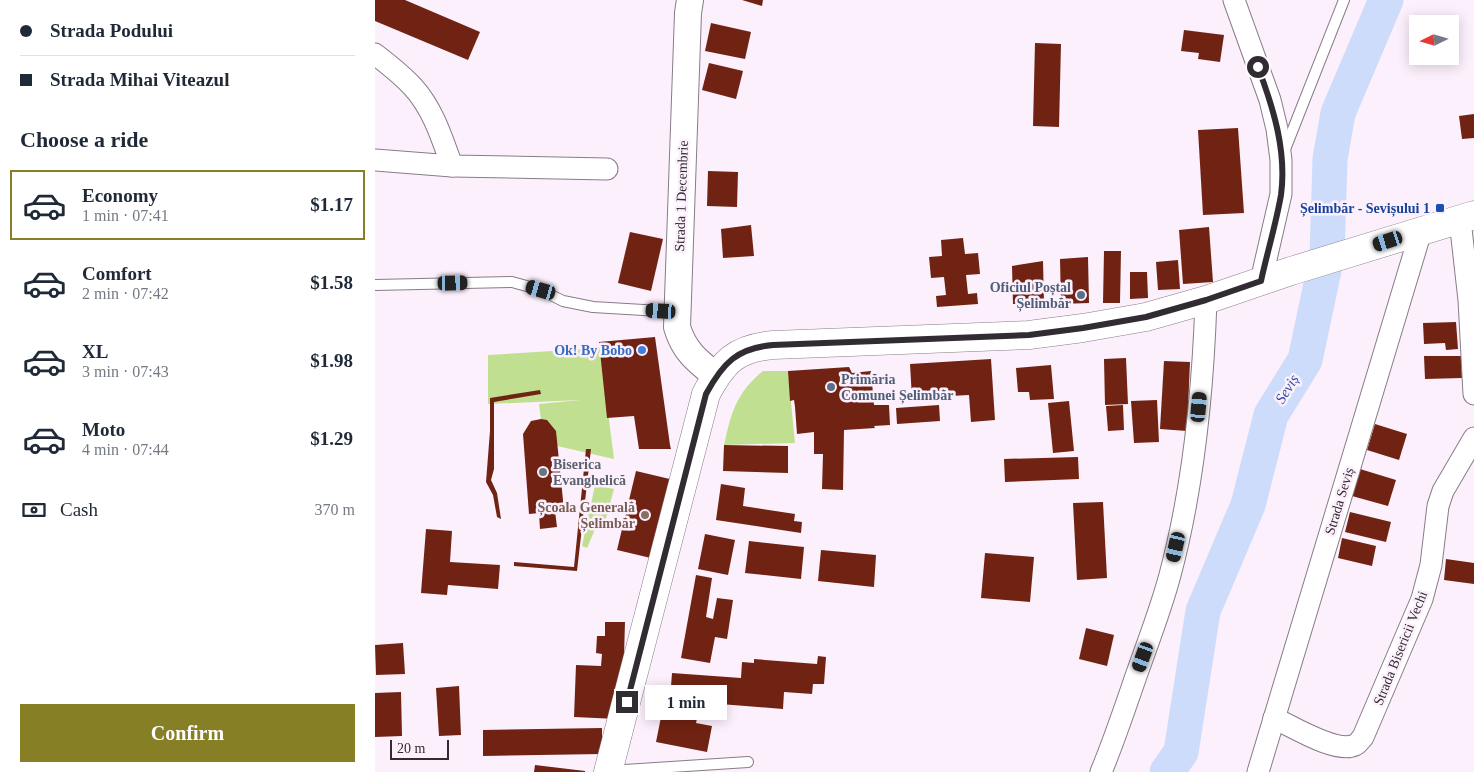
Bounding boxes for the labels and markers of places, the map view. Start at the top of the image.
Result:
place label: Șelimbăr - Sevișului 1 [1300,201,1430,217]
marker: Șelimbăr - Sevișului 1 [1434,202,1446,214]
place label: Oficiul Poștal Șelimbăr [990,280,1071,312]
marker: Oficiul Poștal Șelimbăr [1075,289,1087,301]
place label: Ok! By Bobo [554,343,632,358]
marker: Ok! By Bobo [636,344,648,356]
place label: Primăria Comunei Șelimbăr [841,372,953,404]
marker: Primăria Comunei Șelimbăr [825,381,837,393]
place label: Biserica Evanghelică [553,457,626,488]
marker: Biserica Evanghelică [537,466,549,478]
place label: Școala Generală Șelimbăr [537,500,635,532]
marker: Școala Generală Șelimbăr [639,509,651,521]

